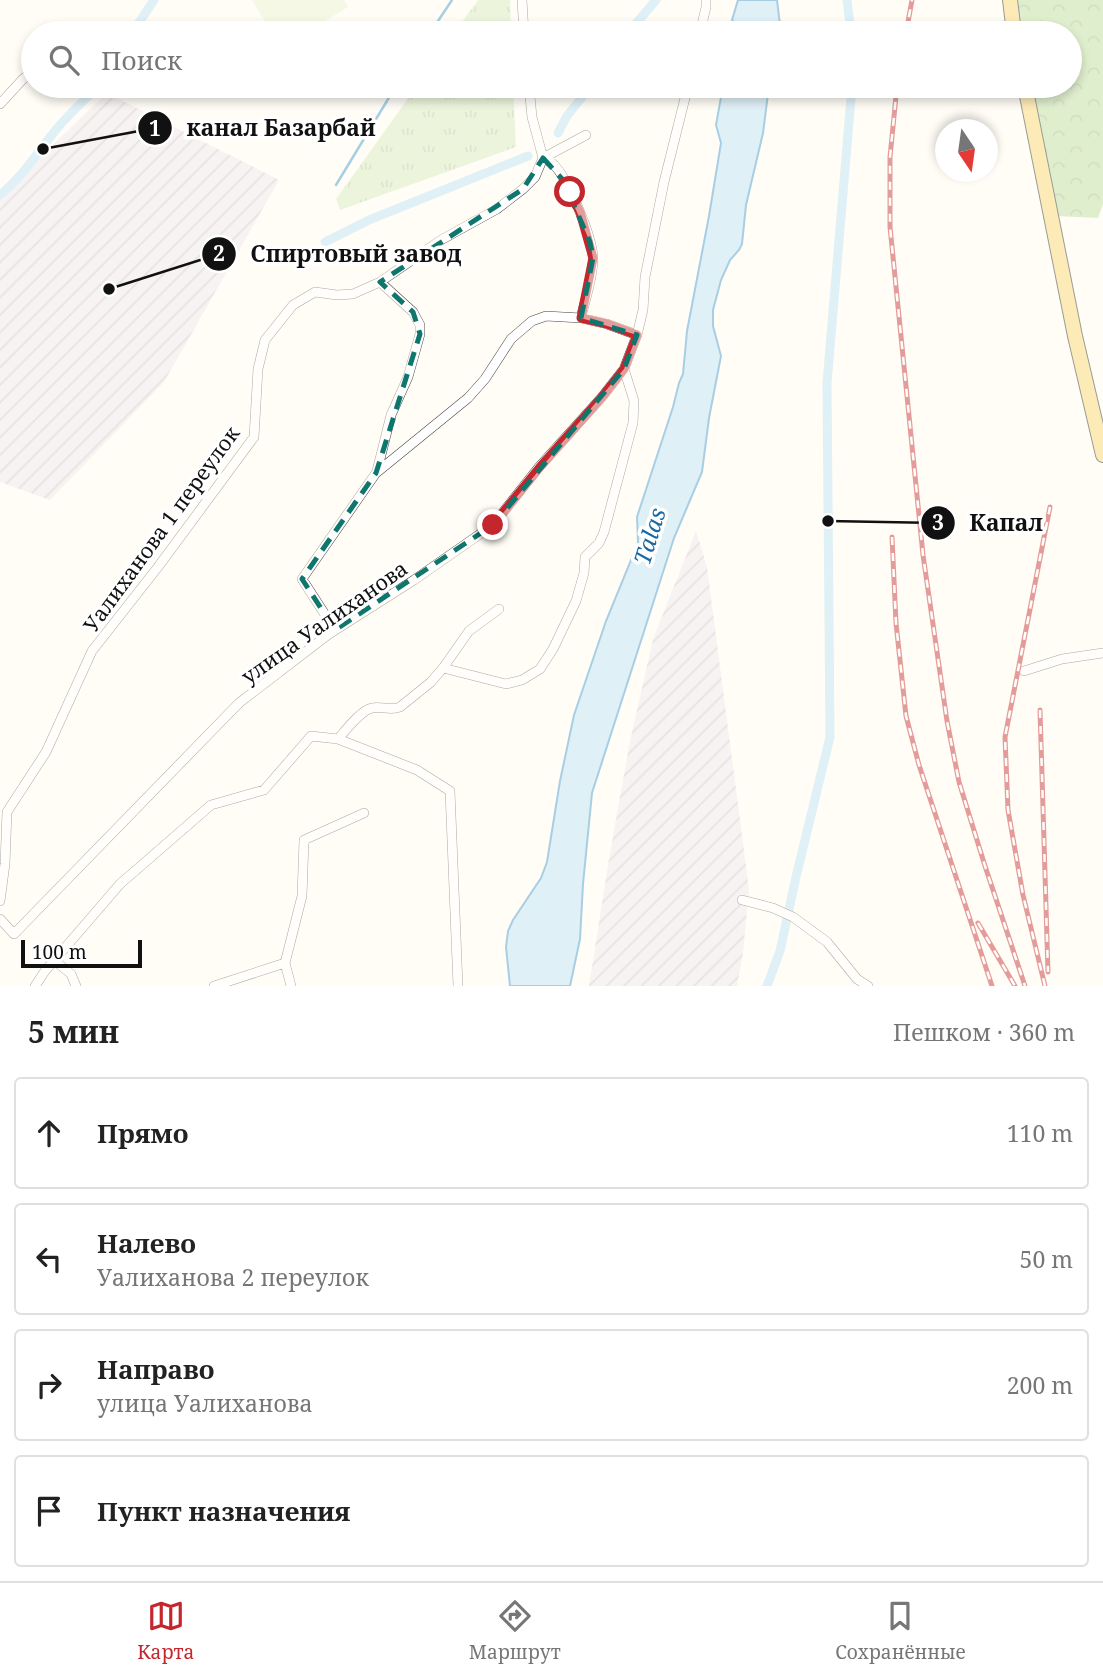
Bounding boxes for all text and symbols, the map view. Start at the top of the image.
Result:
search box [21,21,1082,98]
icon: search [45,41,83,79]
text: Поиск [101,42,182,78]
callout: канал Базарбай [137,106,389,150]
text: канал Базарбай [186,111,376,143]
text: 1 [149,114,161,142]
north arrow [935,119,998,182]
route start [554,176,585,207]
callout: Спиртовый завод [201,232,475,276]
text: Спиртовый завод [251,237,461,269]
text: 2 [213,239,225,267]
street label: Уалиханова 1 переулок [77,420,246,638]
callout: Капал [920,501,1057,545]
water label: Talas [625,503,673,568]
text: Капал [969,506,1043,538]
text: 3 [932,508,944,536]
route end [477,509,508,540]
street label: улица Уалиханова [235,554,413,690]
scale bar [21,937,142,969]
text: 100 m [32,939,87,965]
text: 5 мин [28,1011,119,1052]
text: Пешком · 360 m [893,1016,1075,1048]
icon: ahead [30,1114,68,1152]
text: Прямо [97,1115,188,1151]
text: 110 m [1007,1117,1073,1149]
text: Налево [97,1225,196,1261]
icon: left [30,1240,68,1278]
text: 50 m [1020,1243,1073,1275]
text: Уалиханова 2 переулок [97,1261,369,1293]
text: Направо [97,1351,215,1387]
icon: right [30,1366,68,1404]
text: 200 m [1007,1369,1073,1401]
text: улица Уалиханова [97,1387,313,1419]
icon: arrive [30,1492,68,1530]
text: Пункт назначения [97,1493,350,1529]
tab: Карта [137,1597,194,1665]
tab: Маршрут [469,1597,561,1665]
tab: Сохранённые [835,1597,966,1665]

